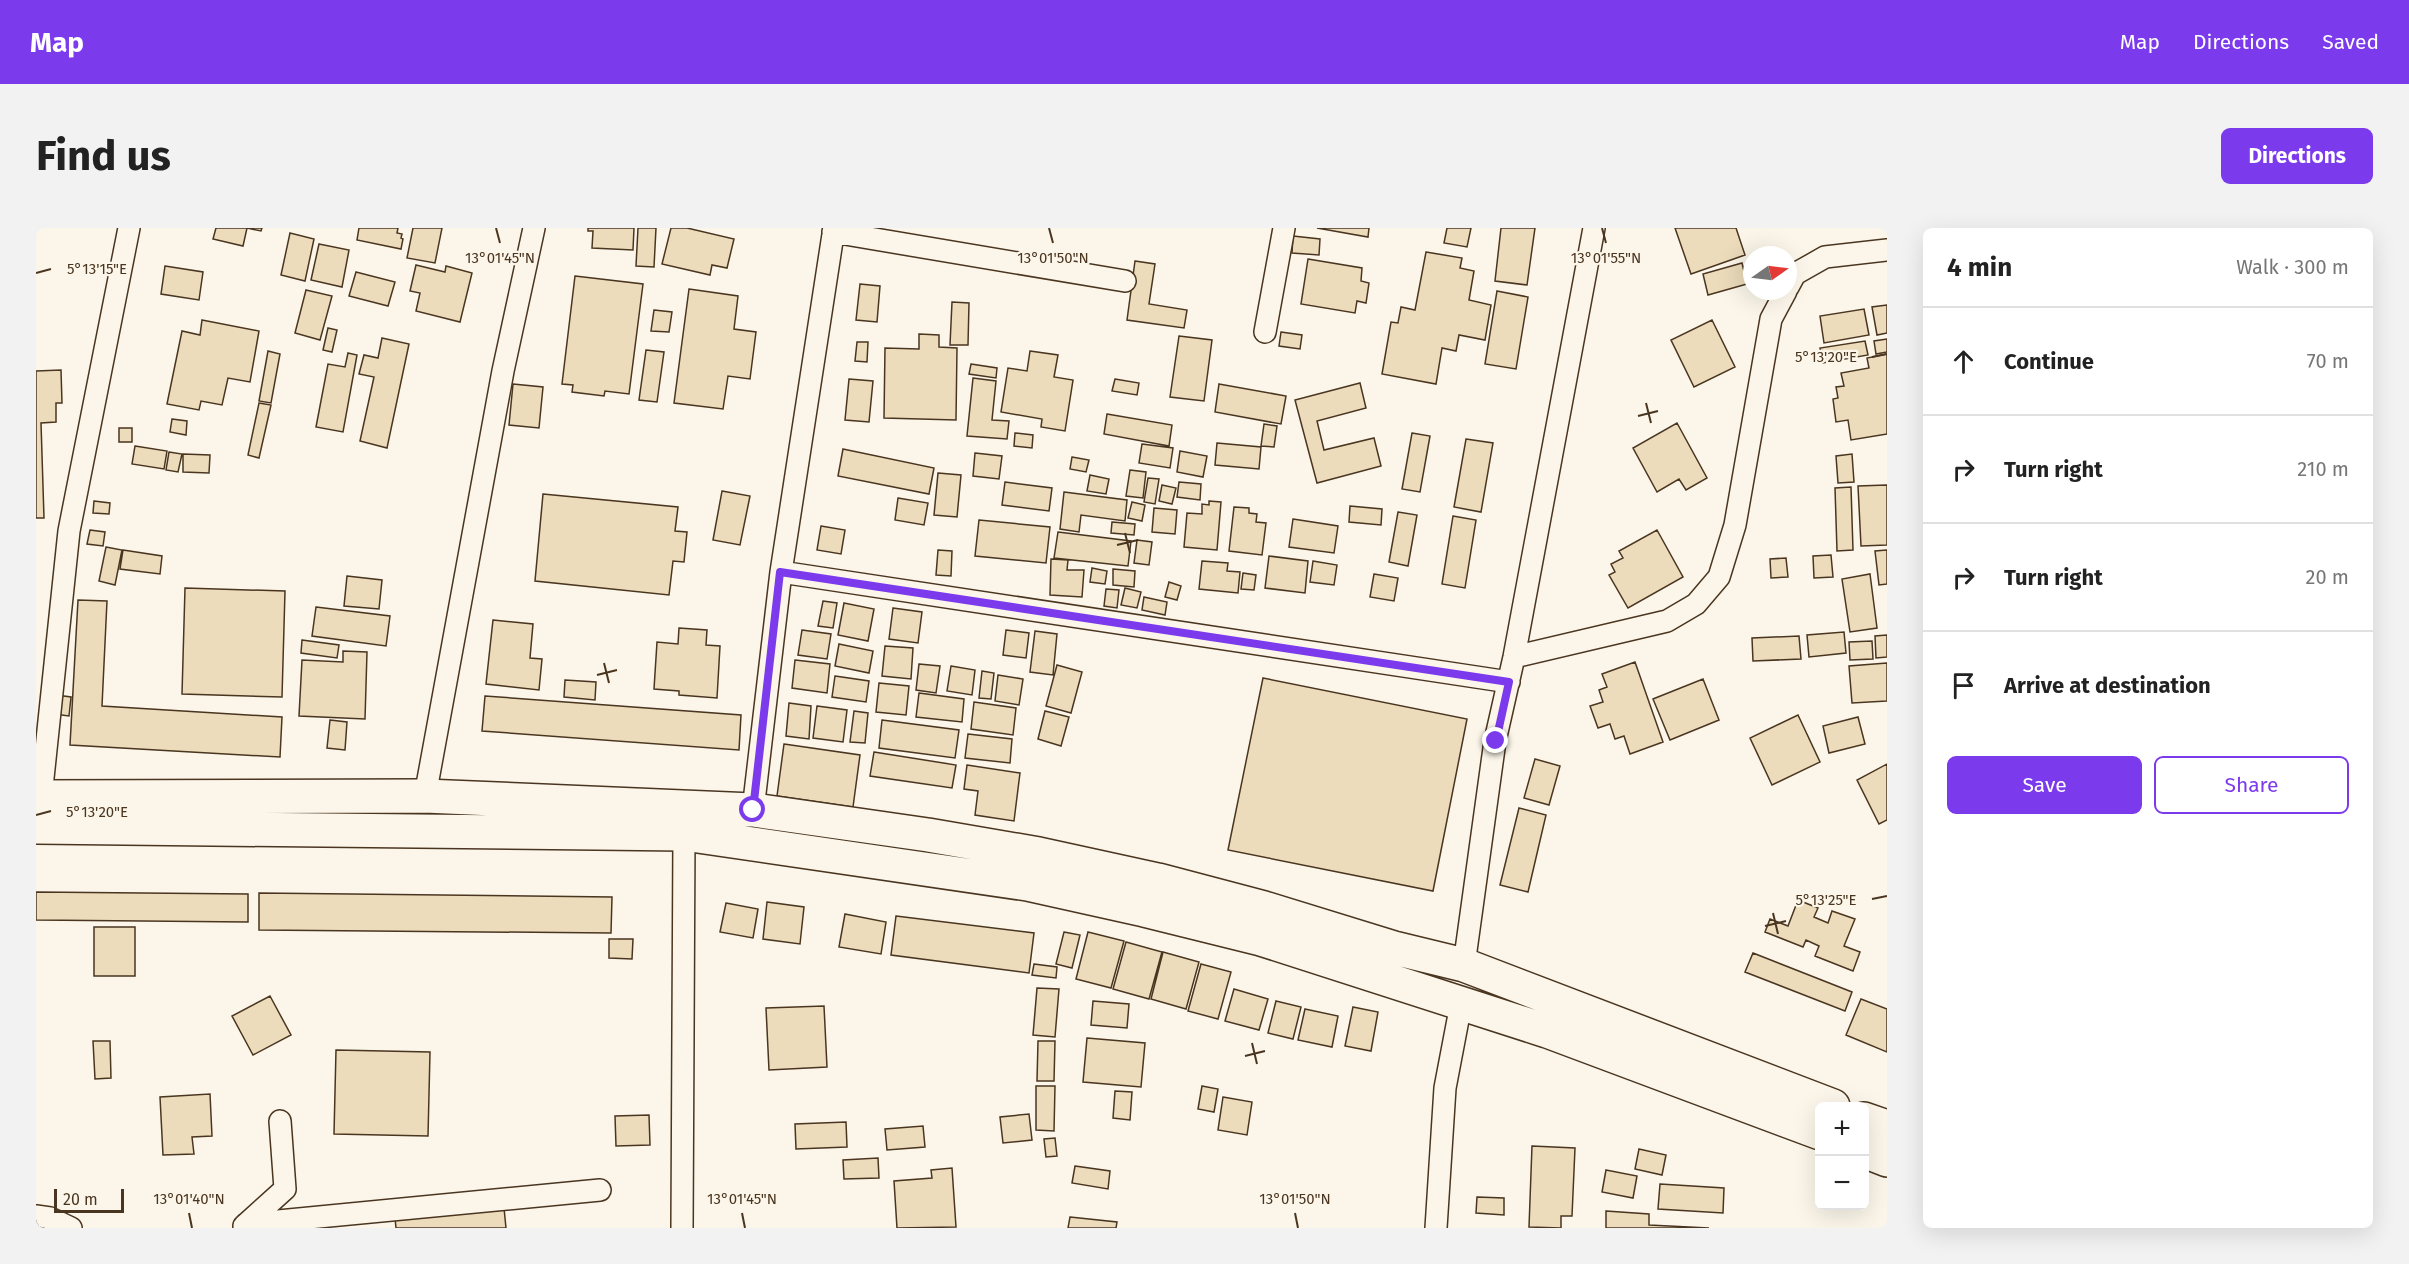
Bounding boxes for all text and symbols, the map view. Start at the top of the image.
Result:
text: Map [30,26,84,59]
text: Map [2120,29,2160,55]
text: Directions [2193,29,2289,55]
text: Saved [2322,29,2379,55]
button: Directions [2221,128,2373,184]
text: Find us [36,131,171,181]
north arrow [1743,246,1797,300]
text: 13°01'45"N [465,249,535,267]
text: 13°01'50"N [1017,249,1089,267]
text: 13°01'55"N [1571,249,1641,267]
text: 4 min [1947,252,2012,283]
text: Walk · 300 m [2236,255,2349,279]
text: 5°13'15"E [67,260,127,278]
icon: ahead [1947,345,1980,378]
text: 5°13'20"E [1795,348,1857,366]
text: Continue [2004,348,2094,375]
text: 70 m [2307,349,2349,373]
icon: right [1947,453,1980,486]
text: Turn right [2004,456,2103,483]
text: 210 m [2297,457,2349,481]
icon: right [1947,561,1980,594]
text: Turn right [2004,564,2103,591]
text: 20 m [2306,565,2349,589]
icon: arrive [1947,669,1980,702]
text: Arrive at destination [2004,672,2211,699]
route end [1482,727,1508,753]
button: Save [1947,756,2142,814]
button: Share [2154,756,2349,814]
route start [739,796,765,822]
text: 5°13'20"E [66,803,128,821]
text: 5°13'25"E [1796,891,1856,909]
map controls [1815,1102,1869,1210]
button: + [1815,1102,1869,1156]
button: − [1815,1156,1869,1210]
scale bar [54,1186,124,1214]
text: 20 m [63,1190,98,1209]
text: 13°01'40"N [153,1190,225,1208]
text: 13°01'45"N [707,1190,777,1208]
text: 13°01'50"N [1259,1190,1331,1208]

